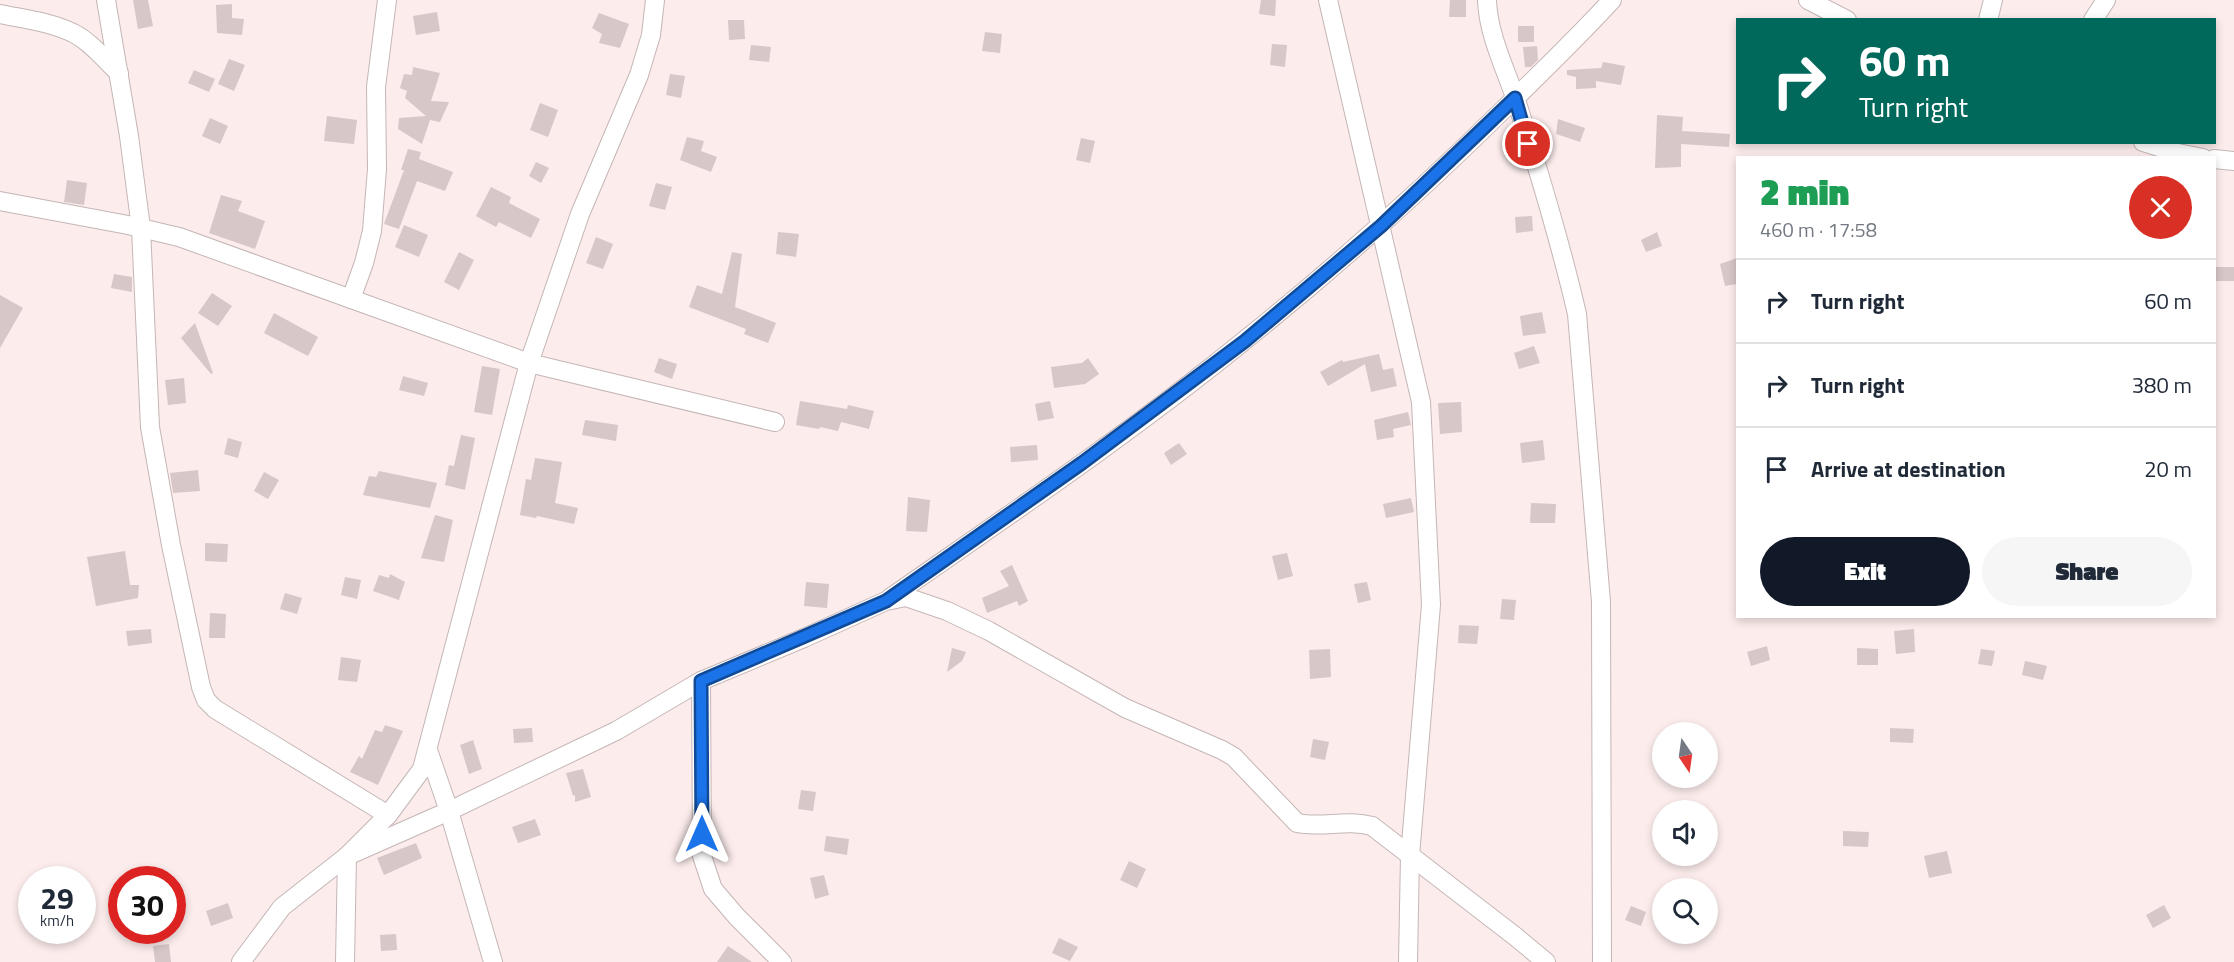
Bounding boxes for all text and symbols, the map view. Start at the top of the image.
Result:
text: 60 m [1859,28,1951,92]
icon: right [1760,42,1838,120]
text: Turn right [1859,86,1968,127]
pin [1502,118,1553,169]
icon: arrive [1511,127,1544,160]
text: 2 min [1760,164,1849,219]
button: close [2129,176,2192,239]
text: 460 m · 17:58 [1760,214,1877,245]
text: Turn right [1811,284,1905,318]
text: 60 m [2144,284,2192,318]
icon: right [1760,285,1793,318]
text: Turn right [1811,368,1905,402]
text: 380 m [2132,368,2192,402]
icon: right [1760,369,1793,402]
text: Arrive at destination [1811,452,2006,486]
text: 20 m [2144,452,2192,486]
icon: arrive [1760,453,1793,486]
button: Exit [1760,537,1970,606]
button: Share [1982,537,2192,606]
north arrow [1652,722,1718,788]
map controls [1652,722,1718,944]
button: sound [1652,800,1718,866]
position arrow [670,802,734,866]
speed limit sign: 30 [108,866,186,944]
text: 29 [40,875,74,921]
button: search [1652,878,1718,944]
text: km/h [40,909,74,932]

